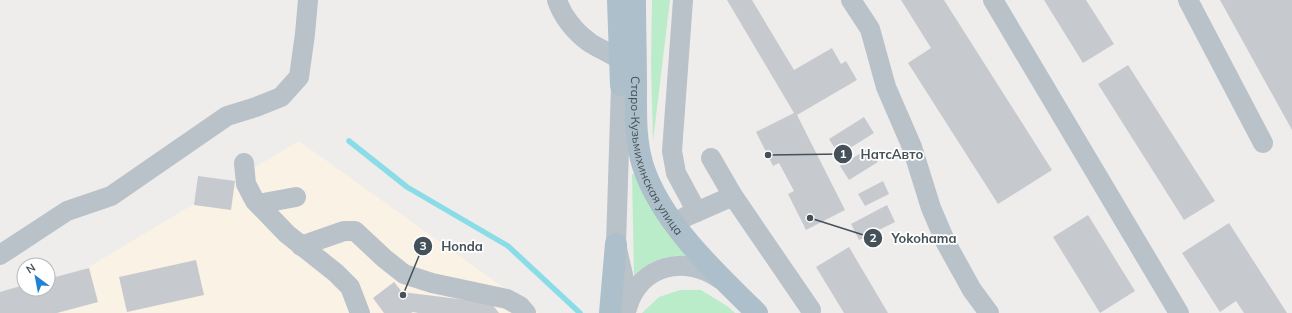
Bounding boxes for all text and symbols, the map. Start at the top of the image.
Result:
street label: Старо-Кузьмихинская улица [628,76,687,238]
callout: НатсАвто [833,142,931,167]
text: 1 [839,146,847,161]
text: НатсАвто [861,146,924,162]
callout: Yokohama [863,226,965,251]
text: 2 [869,230,877,245]
text: Yokohama [890,230,957,246]
callout: Honda [413,234,491,259]
text: 3 [419,238,427,253]
text: Honda [441,238,483,254]
north arrow [16,257,56,297]
text: N [23,260,38,277]

